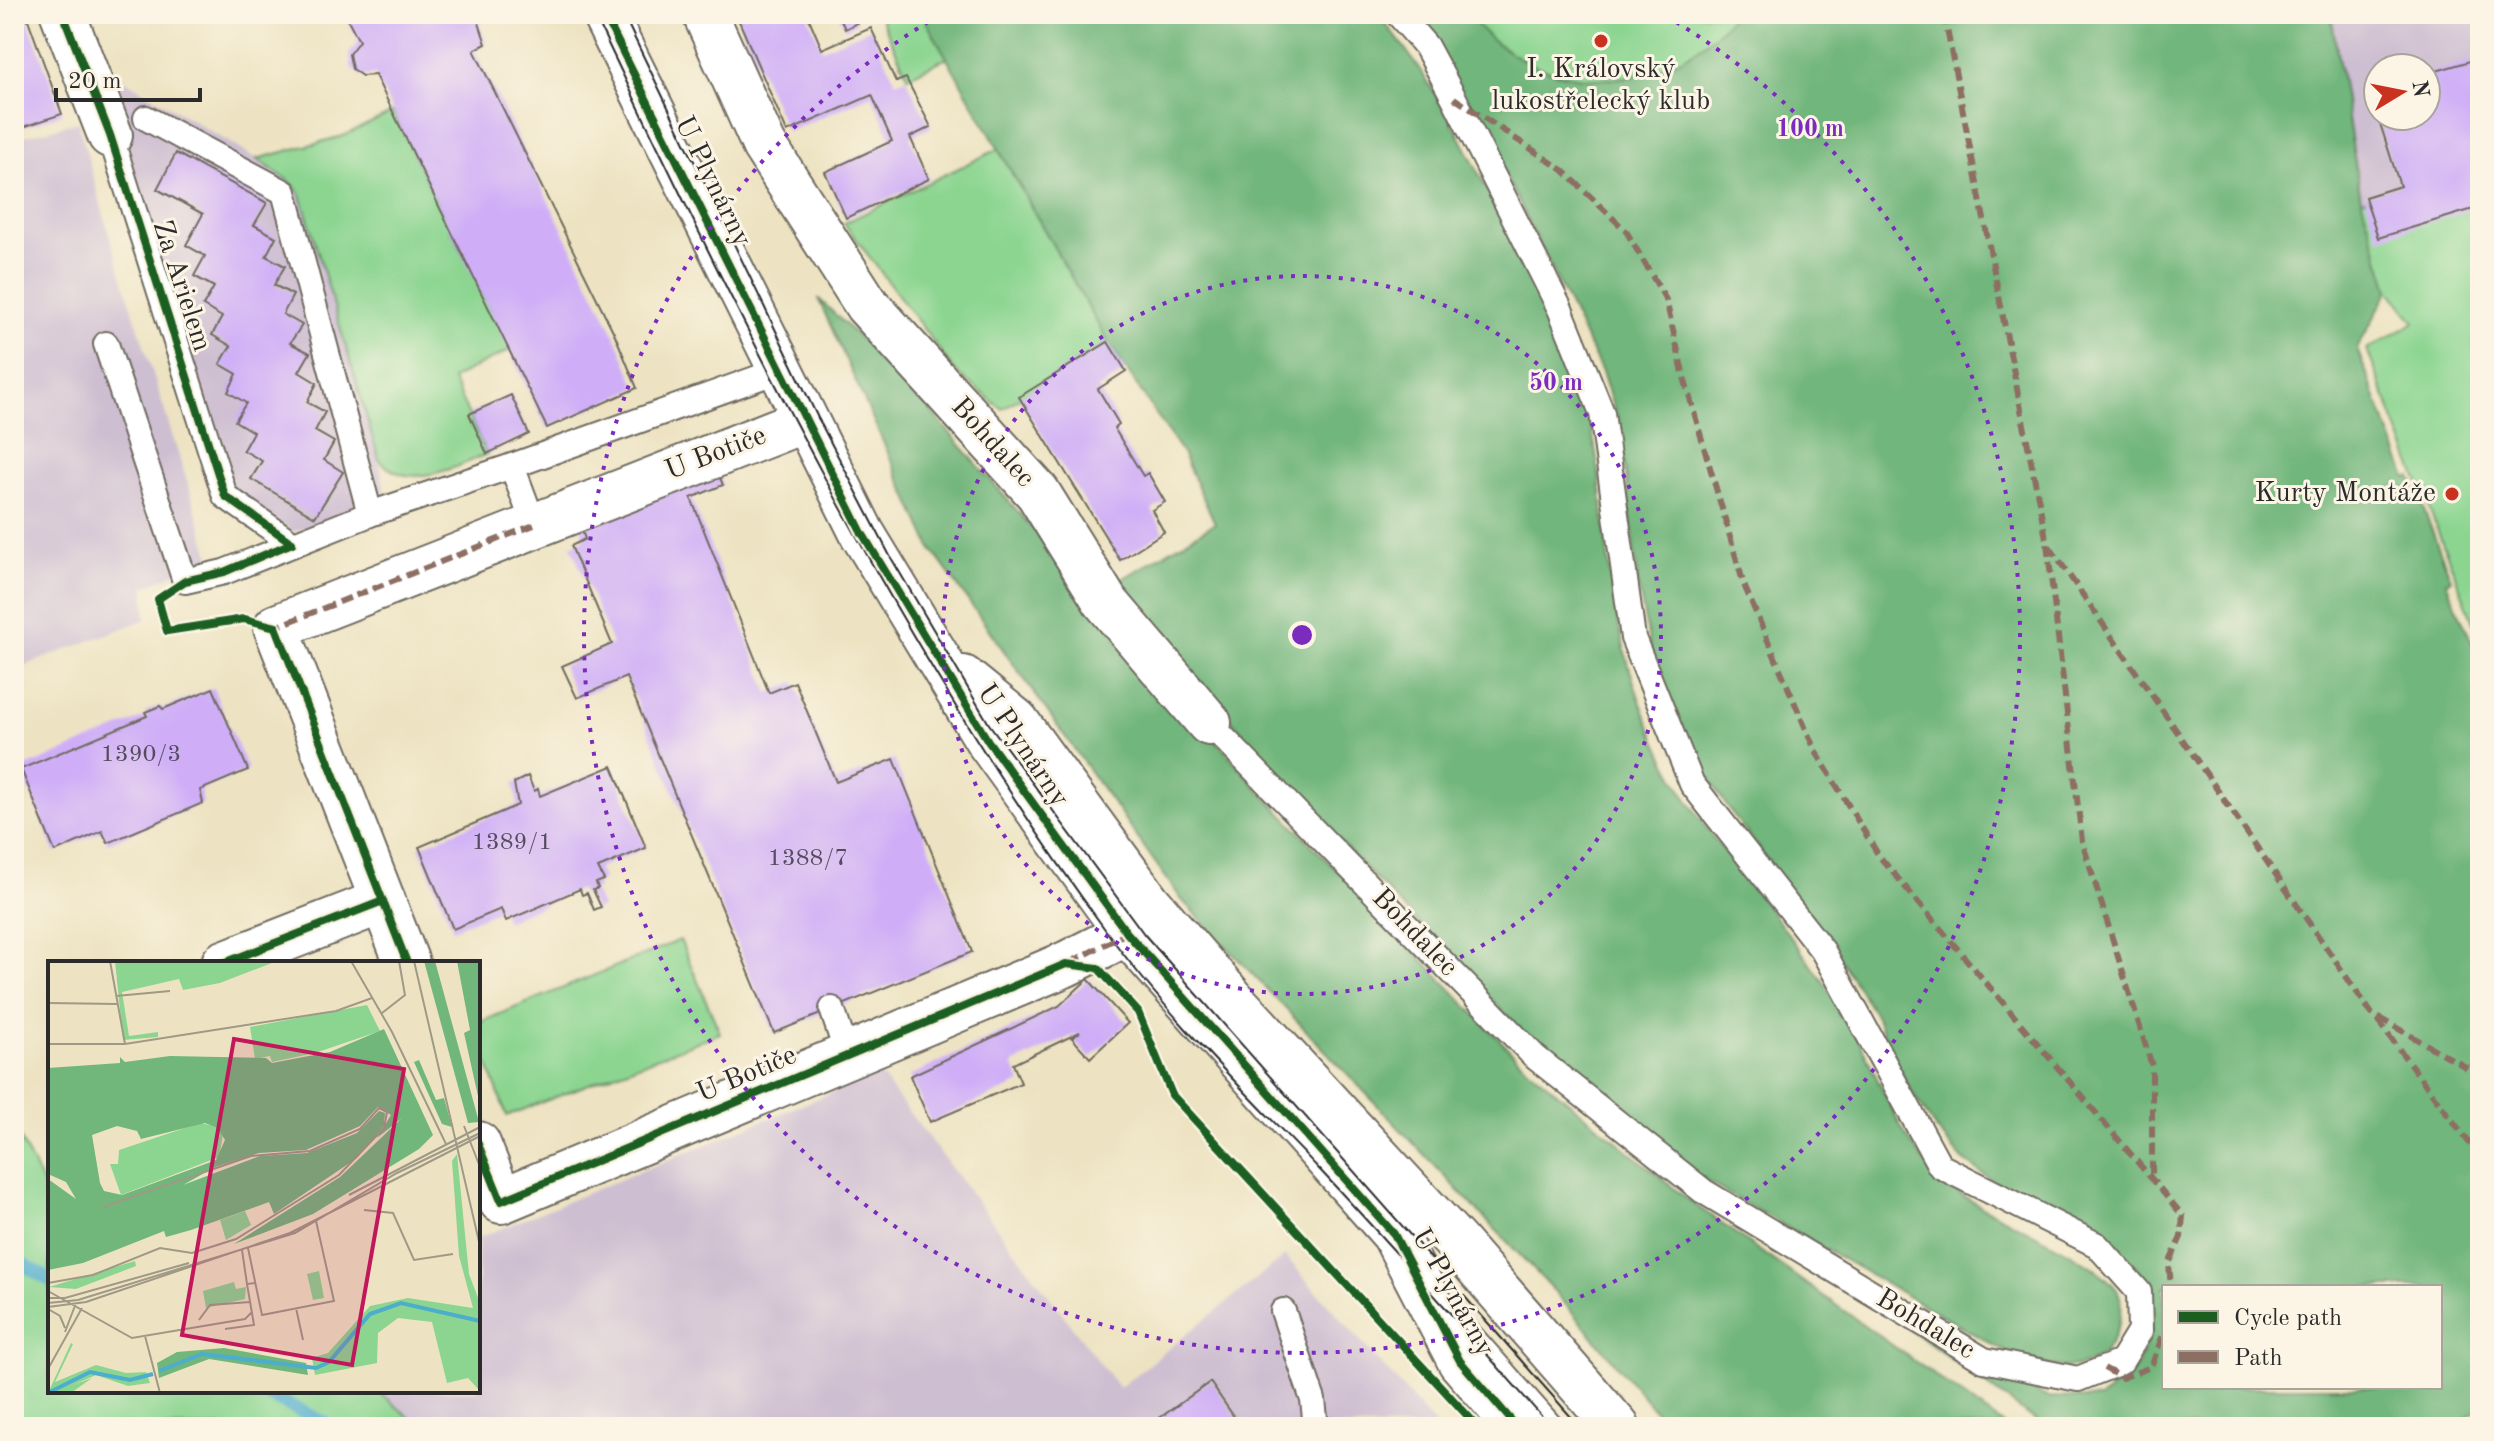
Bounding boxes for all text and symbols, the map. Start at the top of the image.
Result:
marker: I. Královský lukostřelecký klub [1592,32,1610,50]
scale bar [56,52,200,102]
north arrow [2362,52,2442,132]
place label: I. Královský lukostřelecký klub [1492,56,1710,116]
text: 20 m [68,70,122,94]
text: N [2407,79,2432,99]
street label: U Plynárny [668,112,756,252]
text: 100 m [1776,118,1844,142]
street label: Za Arielem [147,217,215,355]
text: 50 m [1529,371,1583,396]
street label: Bohdalec [945,393,1039,493]
street label: U Botiče [662,422,770,486]
place label: Kurty Montáže [2255,480,2436,508]
marker: Kurty Montáže [2443,485,2461,503]
centre of rings [1288,621,1316,649]
street label: U Plynárny [971,680,1073,813]
house number: 1390/3 [101,743,181,767]
house number: 1389/1 [472,831,552,855]
house number: 1388/7 [768,847,848,871]
street label: Bohdalec [1366,884,1462,982]
inset map [48,961,480,1393]
street label: U Botiče [693,1042,801,1108]
street label: U Plynárny [1405,1224,1499,1362]
street label: Bohdalec [1871,1285,1979,1365]
legend [2162,1285,2442,1389]
text: Cycle path [2234,1307,2342,1331]
text: Path [2234,1347,2283,1371]

